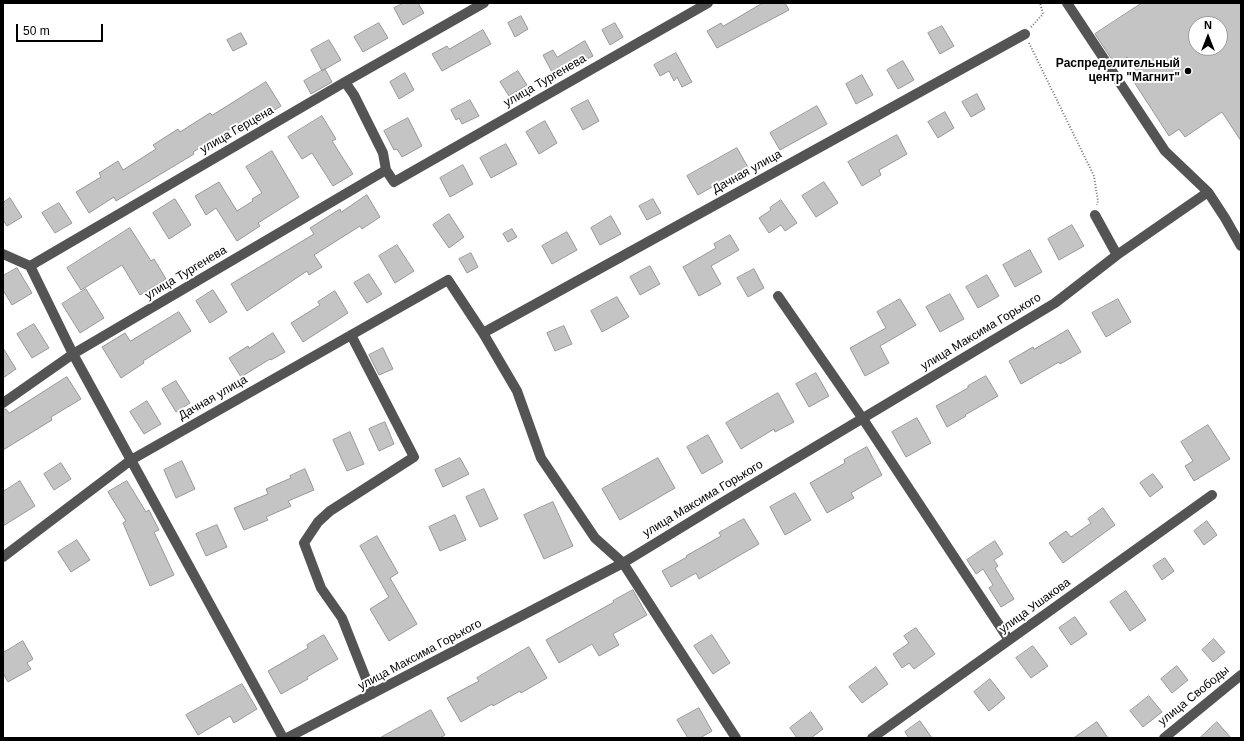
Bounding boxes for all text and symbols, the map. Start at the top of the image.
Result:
scale bar [18,16,105,42]
north arrow [1188,16,1228,56]
text: N [1204,19,1212,31]
text: 50 m [23,24,50,38]
street label: улица Тургенева [501,52,589,110]
place label: Распределительный центр "Магнит" [1056,57,1180,85]
marker: Распределительный центр "Магнит" [1183,66,1193,76]
street label: улица Герцена [198,103,276,157]
street label: Дачная улица [710,147,784,197]
street label: улица Тургенева [143,243,229,303]
street label: улица Максима Горького [918,290,1044,374]
street label: Дачная улица [176,373,250,423]
street label: улица Максима Горького [640,457,766,541]
street label: улица Ушакова [997,575,1073,637]
street label: улица Максима Горького [356,616,484,694]
street label: улица Свободы [1156,663,1232,729]

